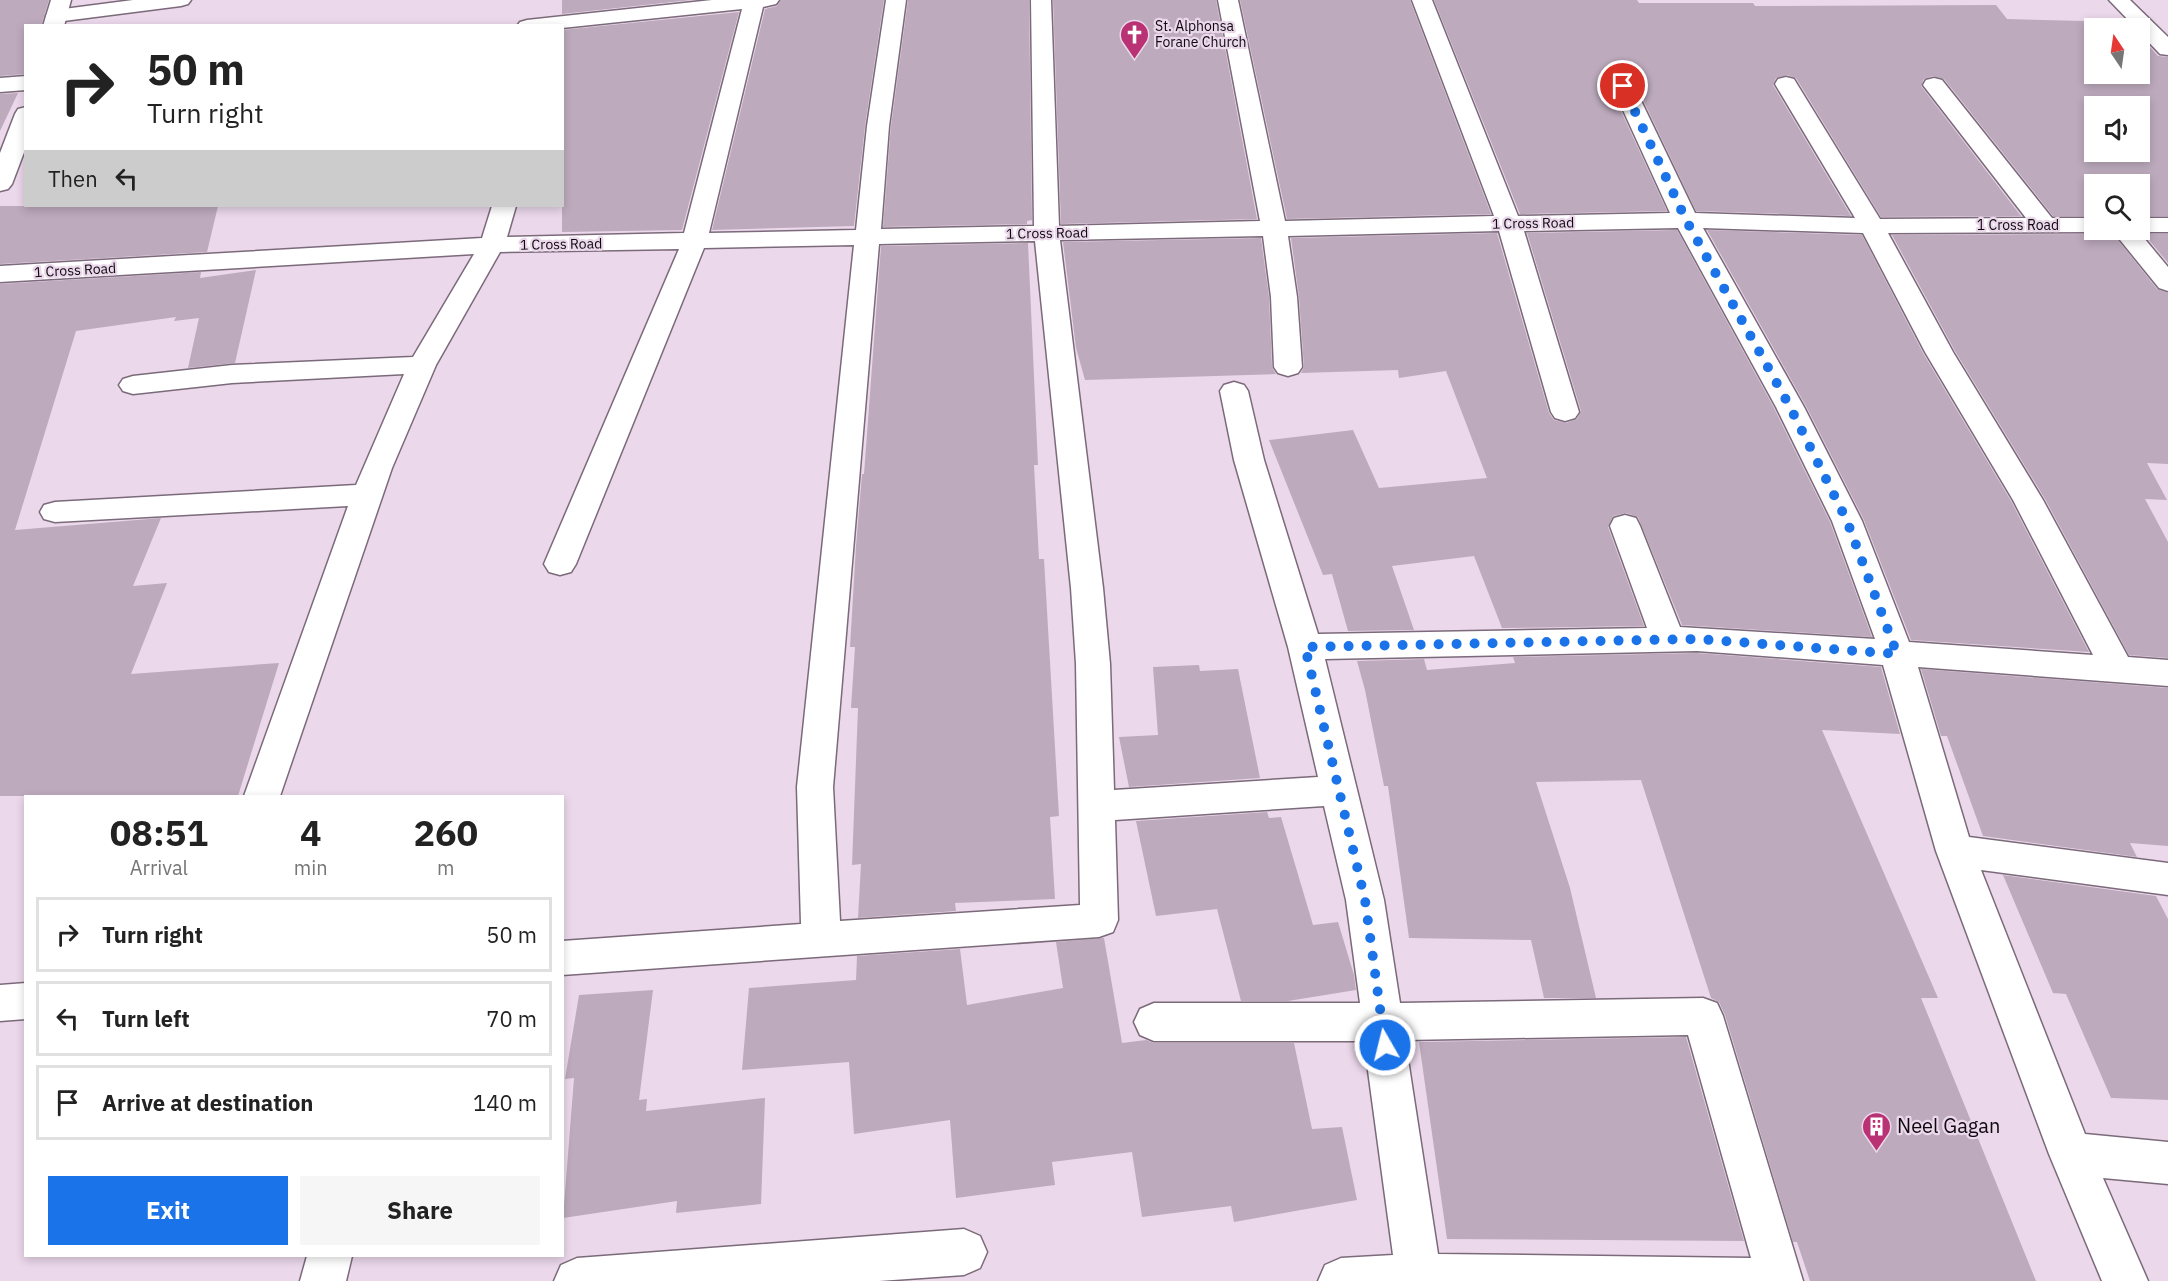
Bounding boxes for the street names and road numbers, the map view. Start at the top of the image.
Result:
street label: 1 Cross Road [1492,213,1574,233]
street label: 1 Cross Road [1977,216,2059,234]
street label: 1 Cross Road [1006,223,1088,243]
street label: 1 Cross Road [520,234,602,254]
street label: 1 Cross Road [33,259,117,281]

